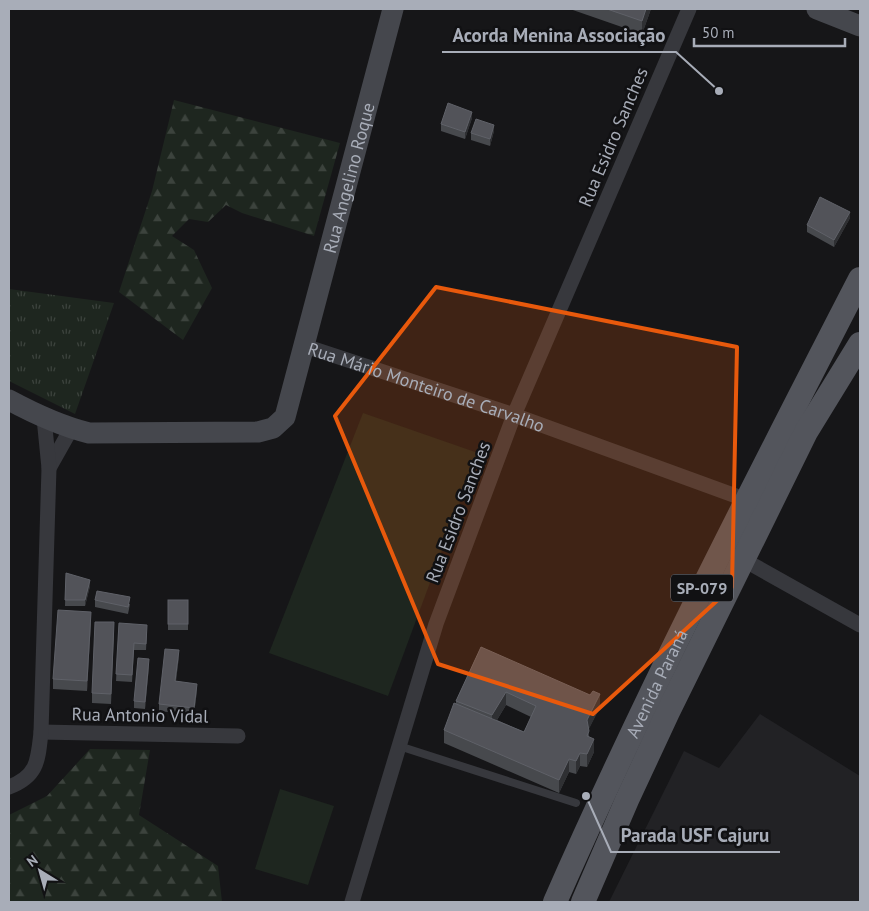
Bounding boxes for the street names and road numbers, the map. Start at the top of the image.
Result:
street label: Rua Esidro Sanches [573,64,653,210]
street label: Rua Angelino Roque [317,100,379,256]
street label: Rua Mário Monteiro de Carvalho [305,336,548,437]
street label: Rua Esidro Sanches [421,438,495,586]
road number: SP-079 [671,574,733,602]
street label: Avenida Paraná [620,625,692,741]
street label: Rua Antonio Vidal [71,702,209,728]

